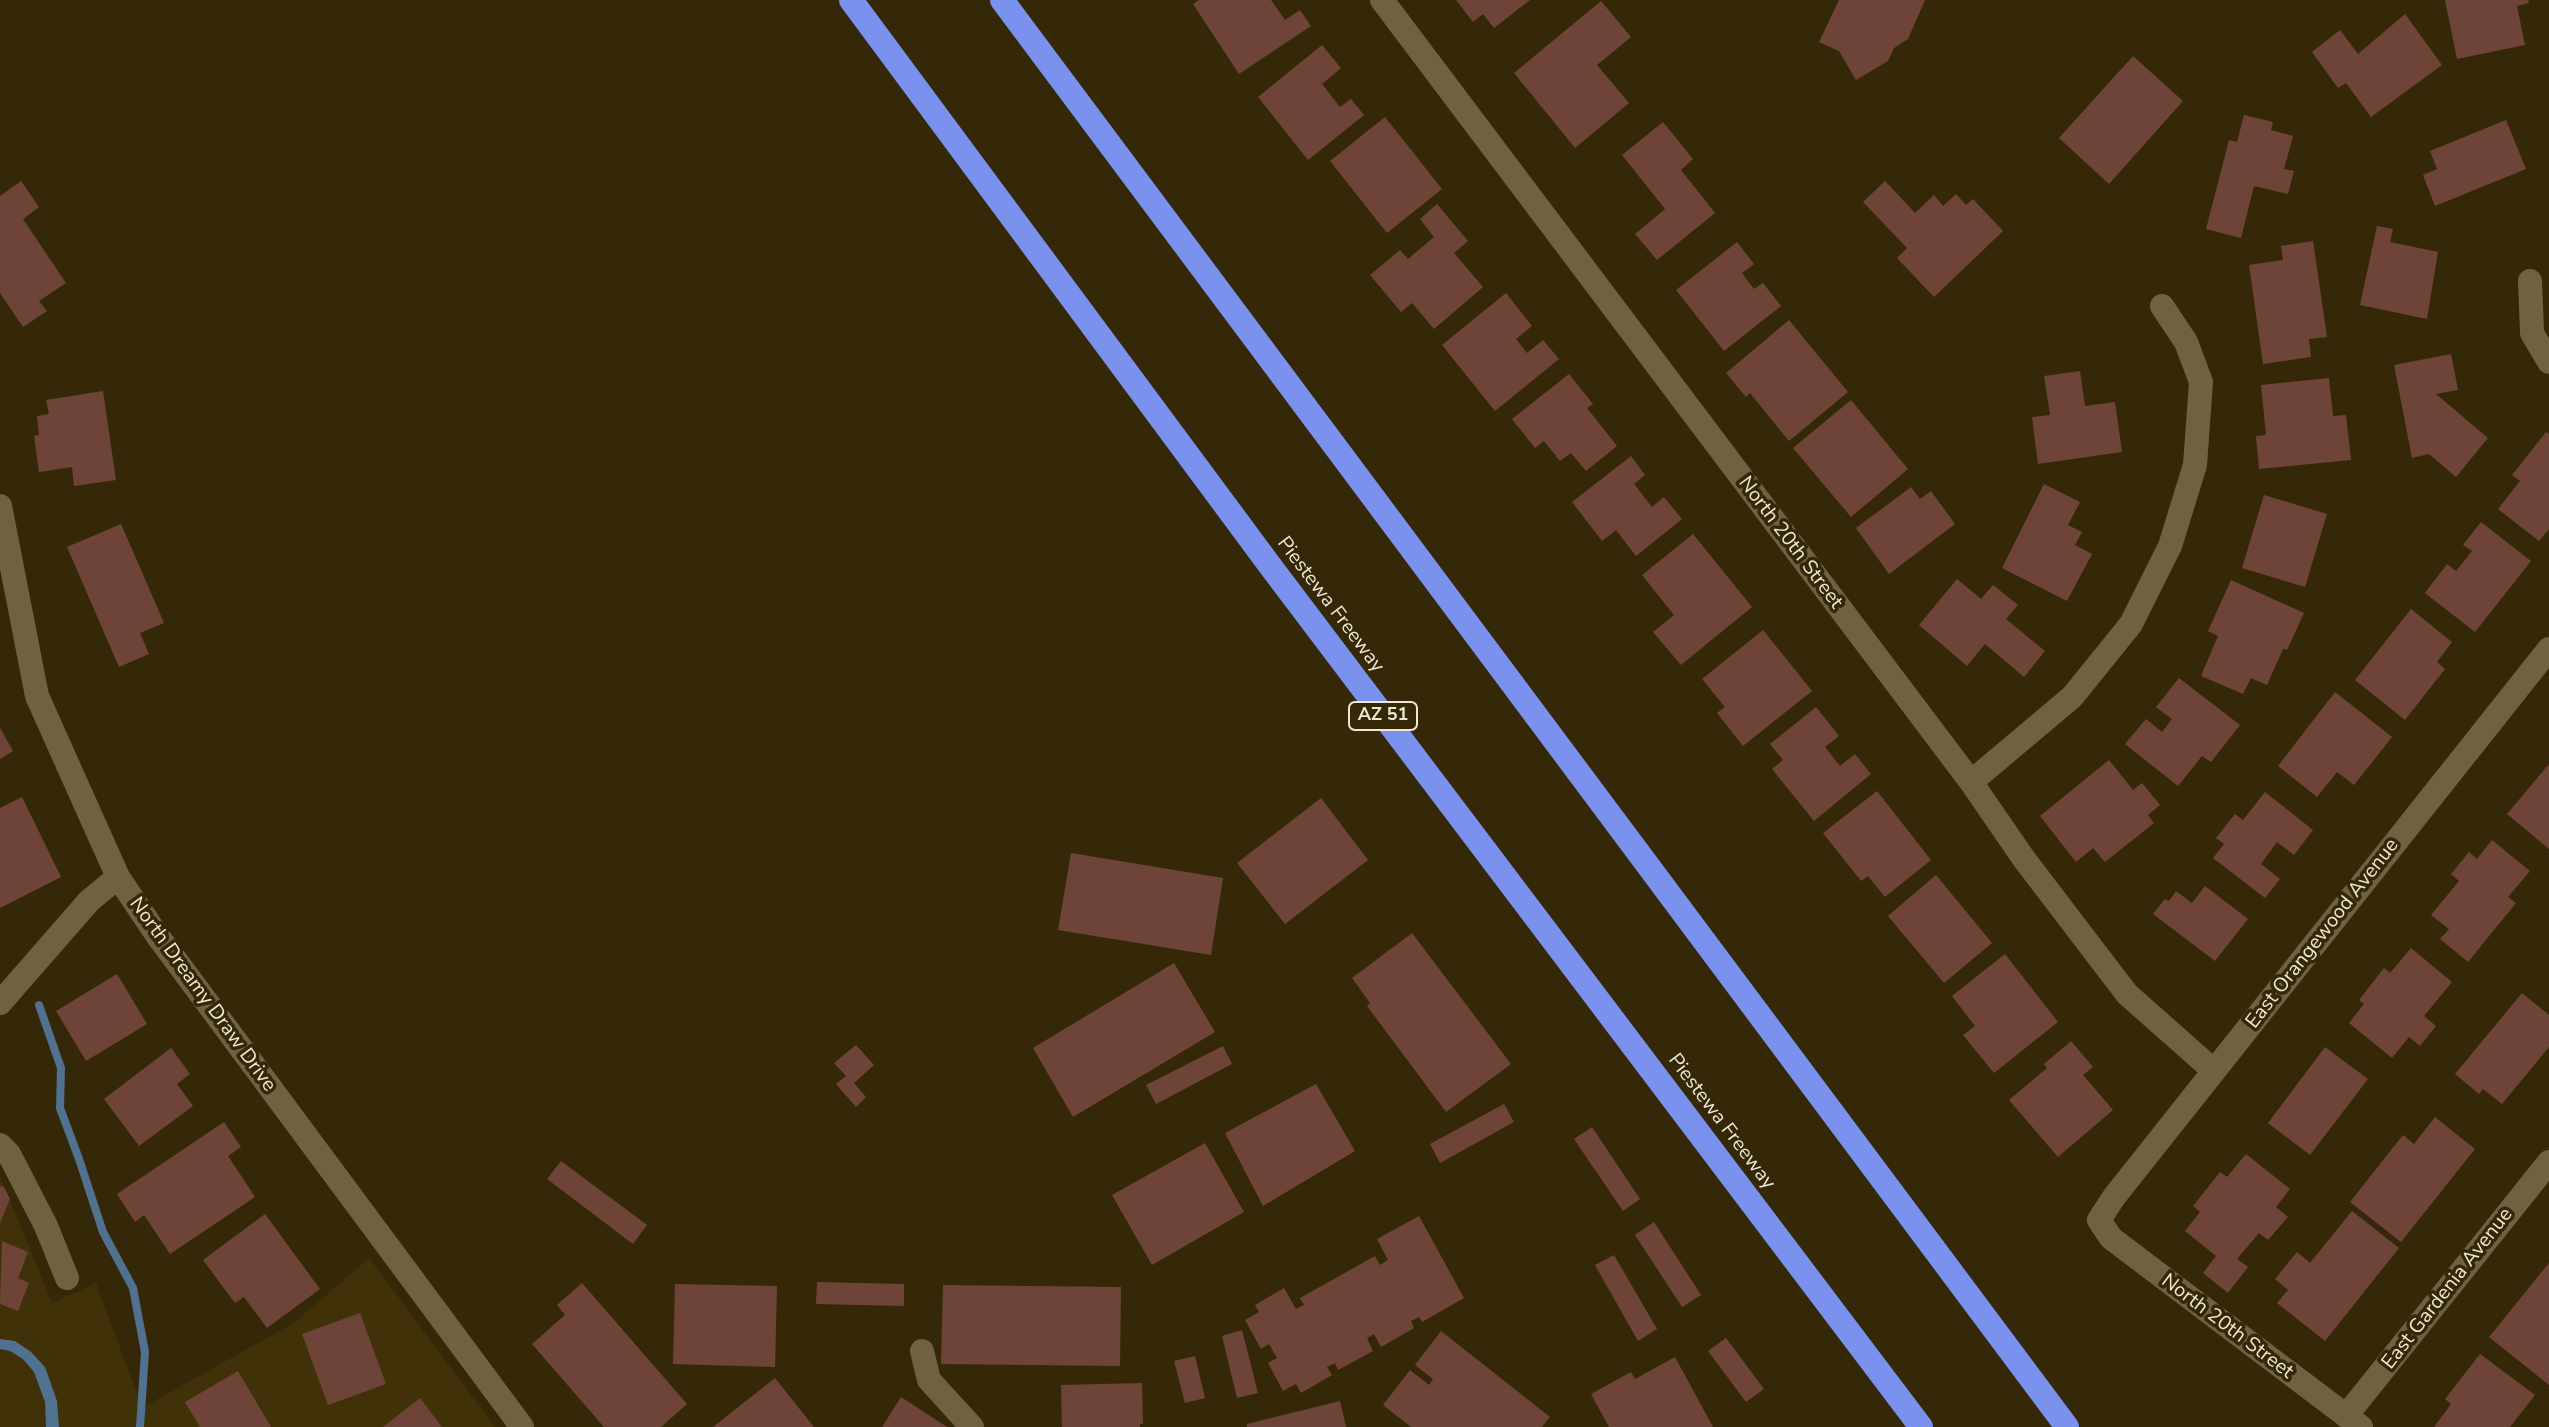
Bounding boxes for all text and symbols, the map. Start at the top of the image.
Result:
street label: North 20th Street [1733,472,1847,614]
street label: Piestewa Freeway [1271,532,1389,678]
road number: AZ 51 [1349,702,1417,730]
street label: East Orangewood Avenue [2241,834,2405,1034]
street label: North Dreamy Draw Drive [123,893,281,1097]
street label: Piestewa Freeway [1662,1049,1780,1195]
street label: East Gardenia Avenue [2378,1204,2518,1374]
street label: North 20th Street [2156,1270,2298,1384]

